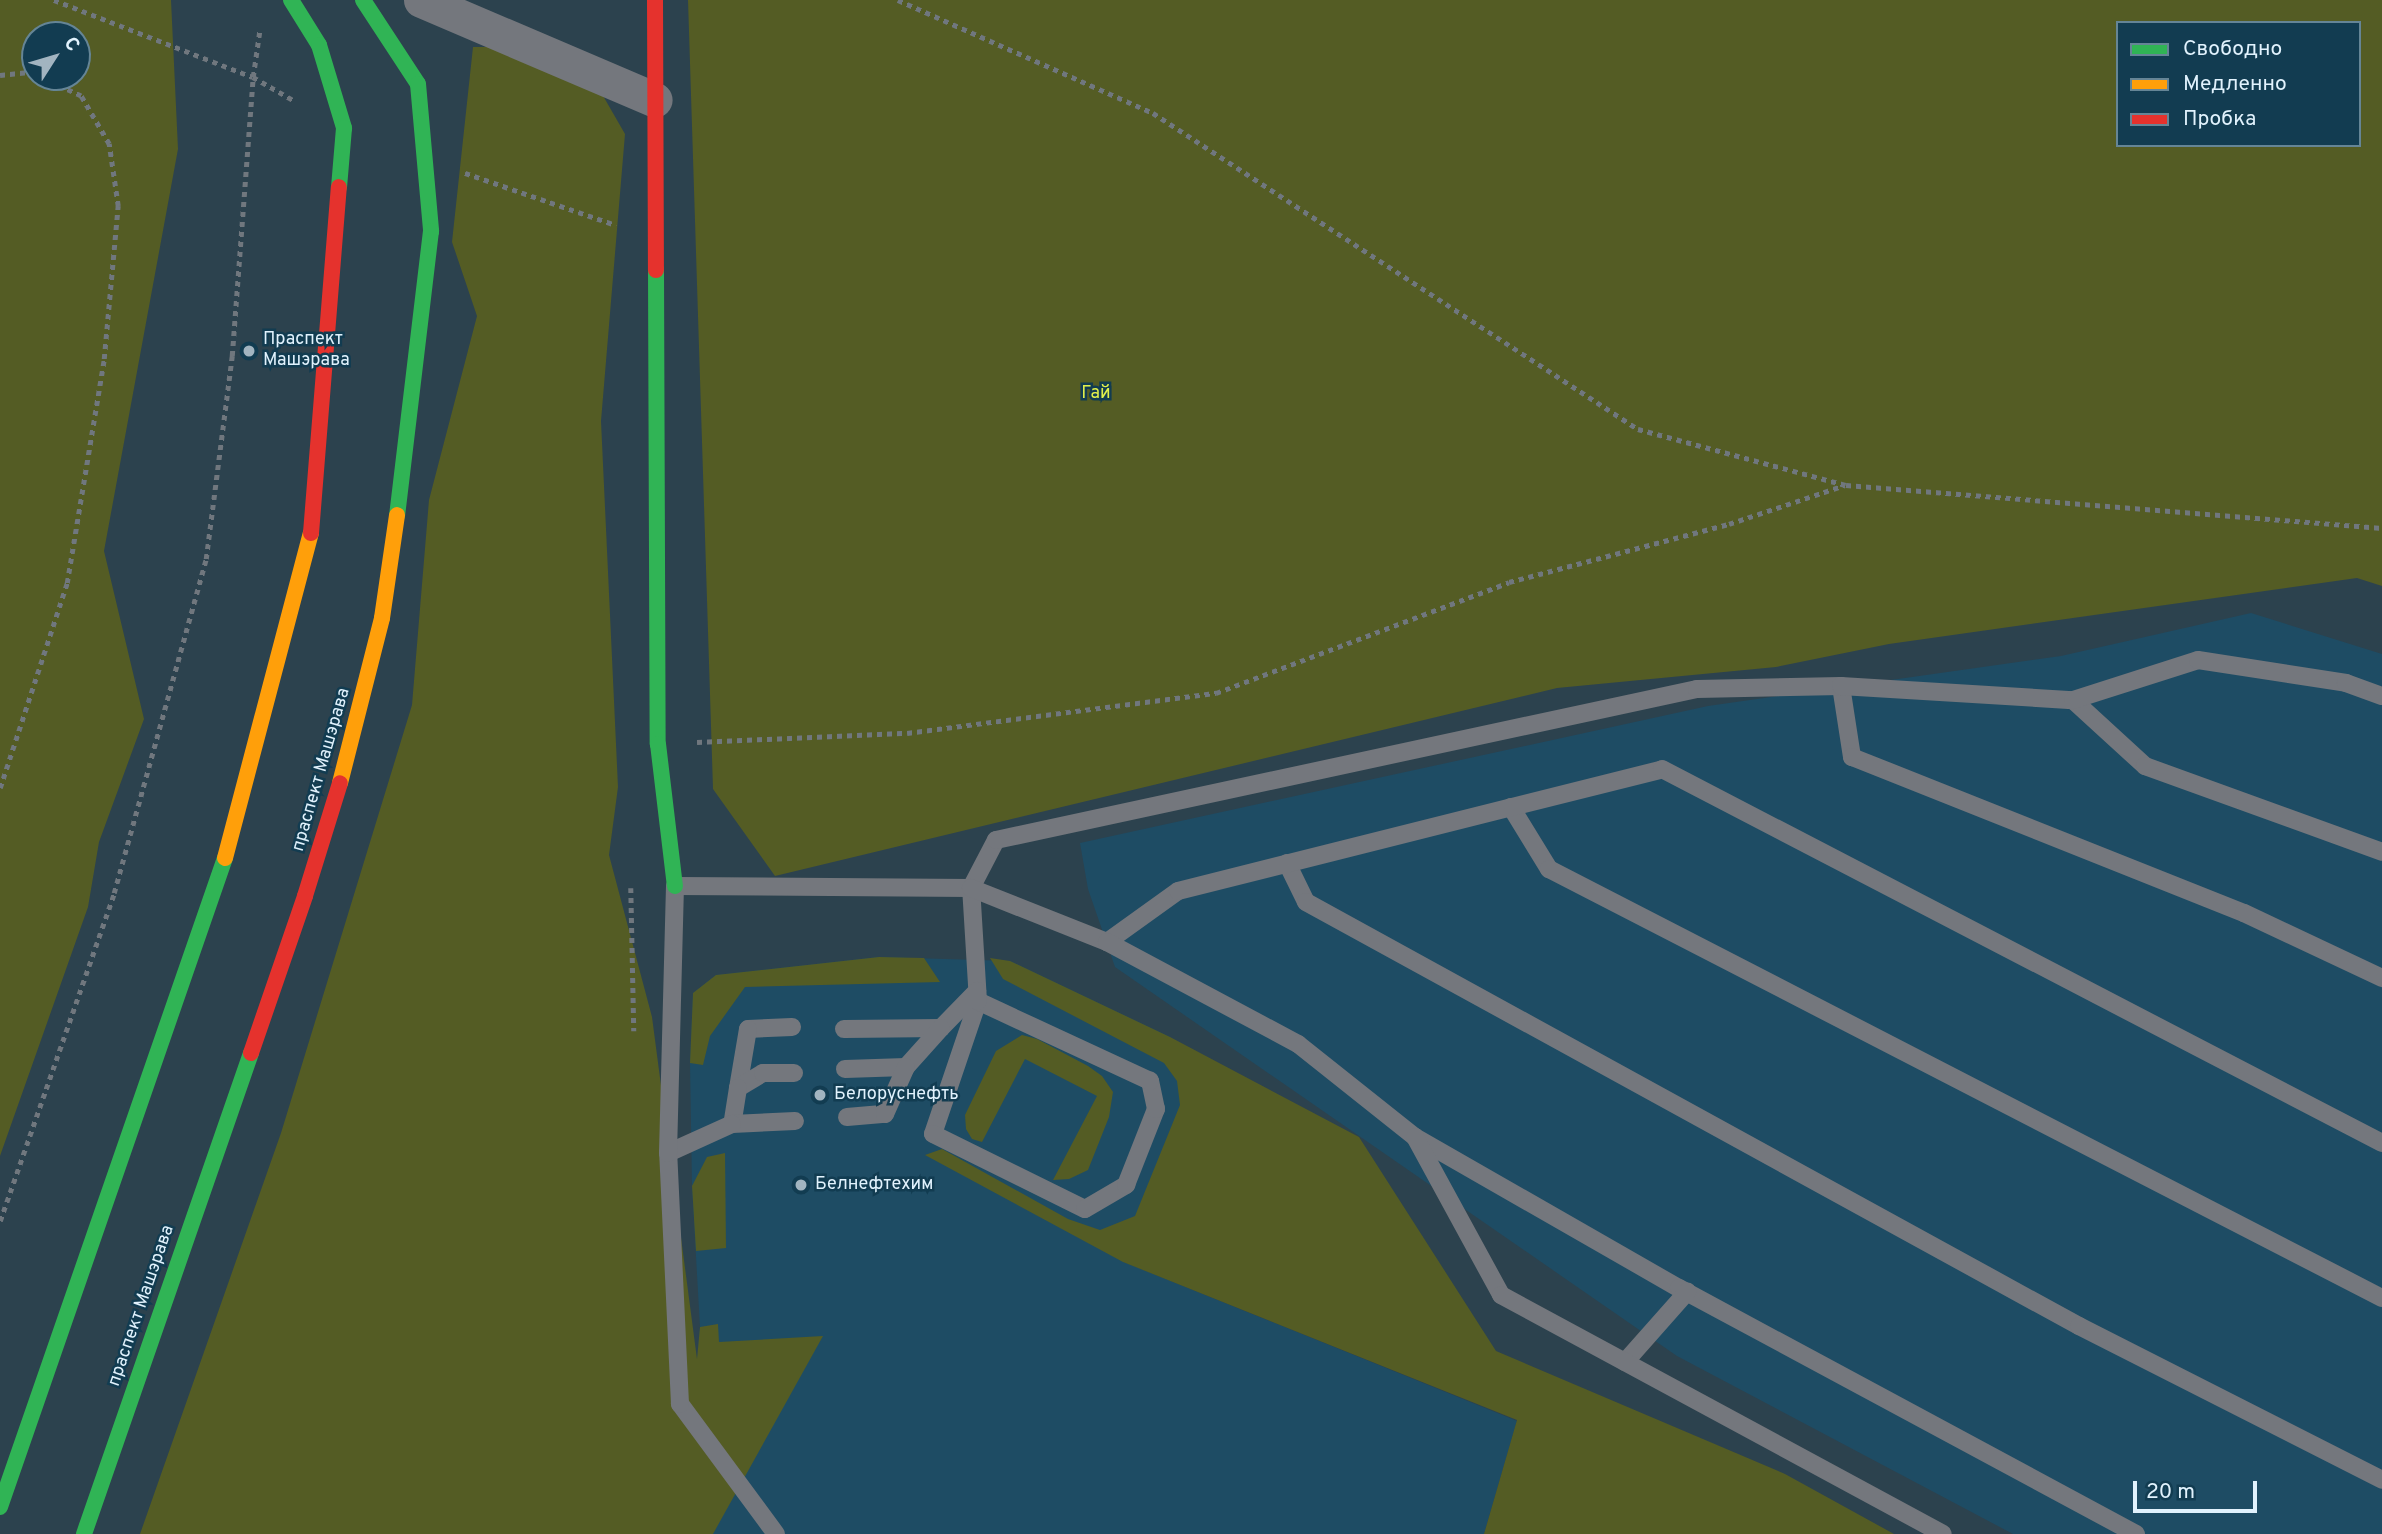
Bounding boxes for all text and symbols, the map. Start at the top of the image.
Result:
north arrow [21,21,91,91]
legend [2116,21,2361,147]
text: С [58,32,84,57]
text: Свободно [2183,36,2282,63]
text: Медленно [2183,71,2287,98]
text: Пробка [2183,106,2256,133]
place label: Праспект Машэрава [263,330,350,372]
marker: Праспект Машэрава [241,343,257,359]
park label: Гай [1081,383,1111,405]
street label: праспект Машэрава [288,686,356,854]
place label: Белоруснефть [834,1084,959,1106]
marker: Белоруснефть [812,1087,828,1103]
place label: Белнефтехим [815,1174,933,1196]
marker: Белнефтехим [793,1177,809,1193]
street label: праспект Машэрава [104,1222,180,1390]
scale bar [2137,1468,2261,1512]
text: 20 m [2146,1479,2195,1506]

